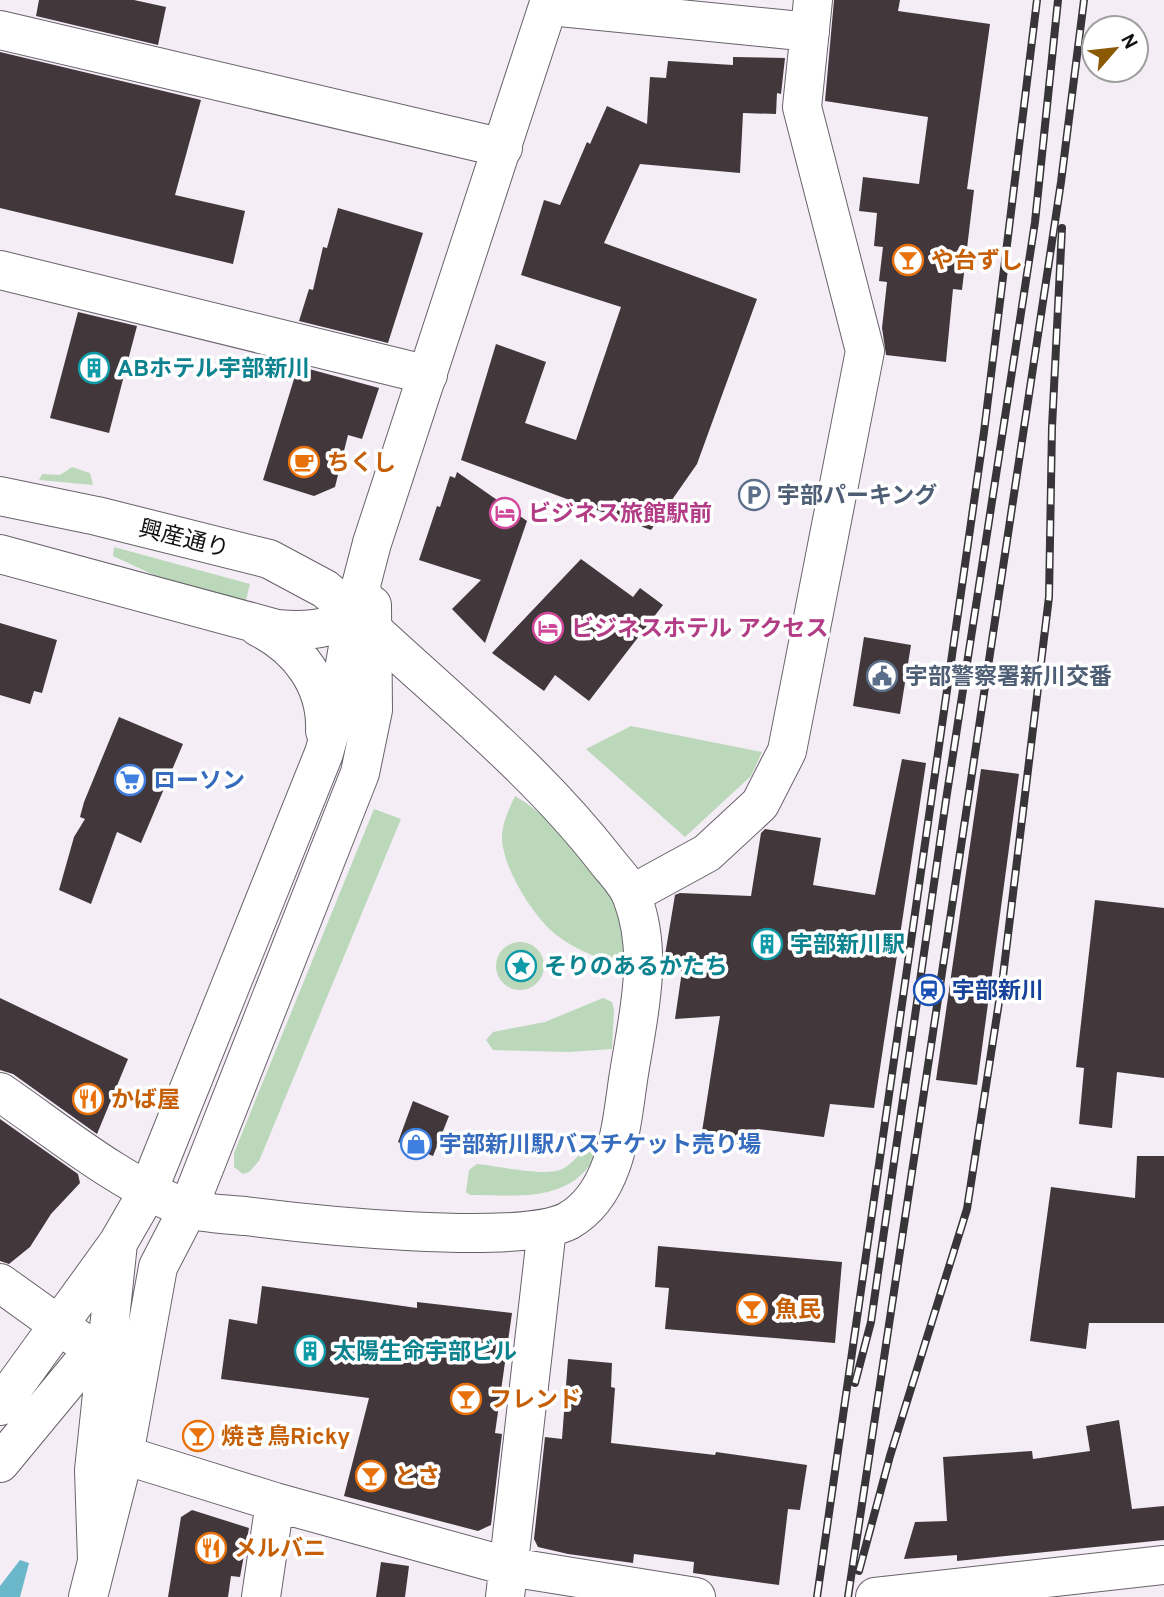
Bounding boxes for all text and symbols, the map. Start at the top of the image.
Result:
north arrow [1080,14,1150,84]
text: N [1114,30,1142,54]
bar icon: や台ずし [891,243,925,277]
place label: や台ずし [931,248,1023,277]
building icon: ABホテル宇部新川 [77,351,111,385]
place label: ABホテル宇部新川 [117,356,310,385]
cafe icon: ちくし [287,445,321,479]
place label: ちくし [327,450,396,479]
parking icon: 宇部パーキング [737,478,771,512]
place label: 宇部パーキング [777,483,937,512]
hotel icon: ビジネス旅館駅前 [488,496,522,530]
place label: ビジネス旅館駅前 [528,501,712,530]
street label: 興産通り [135,515,232,566]
hotel icon: ビジネスホテル アクセス [531,611,565,645]
place label: ビジネスホテル アクセス [571,616,829,645]
public building icon: 宇部警察署新川交番 [865,659,899,693]
place label: 宇部警察署新川交番 [905,664,1112,693]
supermarket icon: ローソン [113,763,147,797]
place label: ローソン [153,768,245,797]
building icon: 宇部新川駅 [750,927,784,961]
place label: 宇部新川駅 [790,932,905,961]
place icon: そりのあるかたち [504,949,538,983]
place label: そりのあるかたち [544,954,728,983]
station icon: 宇部新川 [912,973,946,1007]
place label: 宇部新川 [952,978,1044,1007]
restaurant icon: かば屋 [71,1082,105,1116]
place label: かば屋 [111,1087,180,1116]
shop icon: 宇部新川駅バスチケット売り場 [399,1127,433,1161]
place label: 宇部新川駅バスチケット売り場 [439,1132,761,1161]
bar icon: 魚民 [735,1292,769,1326]
place label: 魚民 [775,1297,821,1326]
building icon: 太陽生命宇部ビル [293,1334,327,1368]
place label: 太陽生命宇部ビル [333,1339,517,1368]
bar icon: フレンド [449,1382,483,1416]
place label: フレンド [489,1387,581,1416]
bar icon: 焼き鳥Ricky [181,1419,215,1453]
place label: 焼き鳥Ricky [221,1424,350,1453]
bar icon: とさ [354,1459,388,1493]
place label: とさ [394,1464,440,1493]
restaurant icon: メルバニ [194,1531,228,1565]
place label: メルバニ [234,1536,326,1565]

